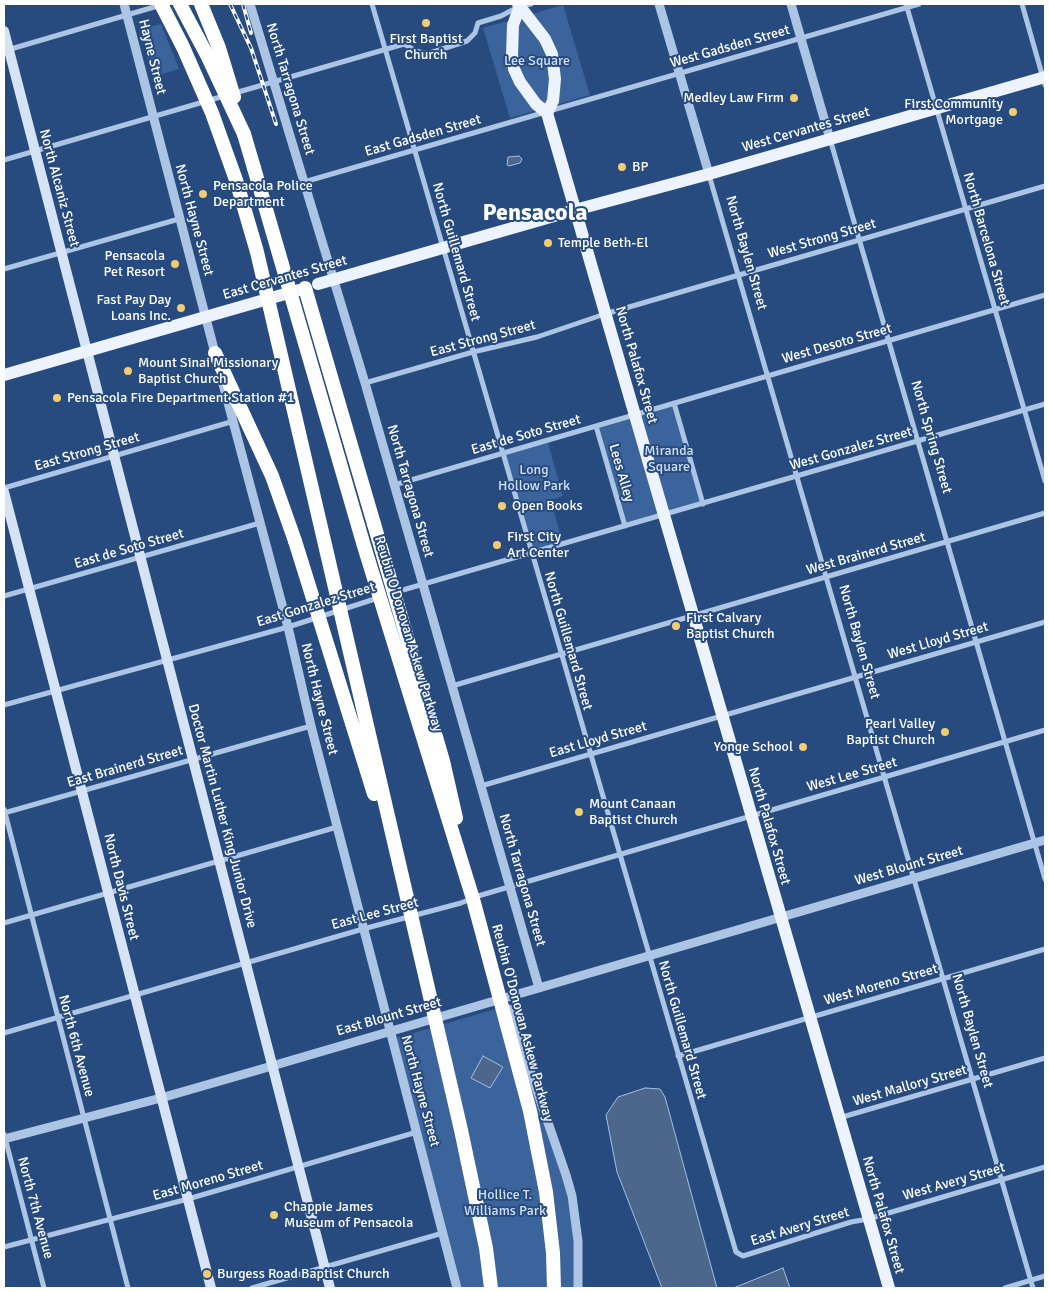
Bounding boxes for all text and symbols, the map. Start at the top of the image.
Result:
marker: First Baptist Church [420,17,432,29]
street label: Hayne Street [135,18,169,96]
street label: North Tarragona Street [262,21,318,157]
street label: West Gadsden Street [668,22,792,72]
place label: First Baptist Church [389,31,463,64]
park label: Lee Square [504,53,570,69]
place label: Medley Law Firm [683,90,784,106]
marker: Medley Law Firm [788,92,800,104]
place label: First Community Mortgage [904,96,1003,128]
street label: West Cervantes Street [740,104,872,156]
marker: First Community Mortgage [1007,106,1019,118]
street label: East Gadsden Street [363,111,483,161]
street label: North Alcaniz Street [35,127,83,249]
place label: BP [632,159,648,175]
marker: BP [616,161,628,173]
street label: North Hayne Street [171,162,217,278]
street label: North Barcelona Street [959,171,1013,307]
place label: Pensacola Police Department [213,178,313,210]
street label: North Guillemard Street [428,181,484,323]
marker: Pensacola Police Department [197,188,209,200]
street label: North Baylen Street [722,194,770,312]
district label: Pensacola [482,200,588,228]
street label: West Strong Street [766,216,878,262]
place label: Temple Beth-El [558,235,648,251]
marker: Temple Beth-El [542,237,554,249]
place label: Pensacola Pet Resort [103,248,165,280]
street label: East Cervantes Street [221,252,349,304]
marker: Pensacola Pet Resort [169,258,181,270]
place label: Fast Pay Day Loans Inc. [96,292,171,324]
marker: Fast Pay Day Loans Inc. [175,302,187,314]
street label: North Palafox Street [611,304,661,426]
street label: East Strong Street [428,317,538,361]
street label: West Desoto Street [780,320,894,368]
place label: Mount Sinai Missionary Baptist Church [138,355,278,388]
marker: Mount Sinai Missionary Baptist Church [122,365,134,377]
street label: North Spring Street [907,379,955,495]
place label: Pensacola Fire Department Station #1 [67,390,294,406]
marker: Pensacola Fire Department Station #1 [51,392,63,404]
street label: East de Soto Street [469,411,583,459]
street label: North Tarragona Street [383,423,437,559]
street label: West Gonzalez Street [788,423,914,475]
street label: East Strong Street [33,429,141,475]
street label: Lees Alley [605,442,637,504]
park label: Miranda Square [644,443,694,476]
park label: Long Hollow Park [498,462,570,494]
place label: Open Books [512,498,583,514]
marker: Open Books [496,500,508,512]
street label: East de Soto Street [72,525,186,573]
place label: First City Art Center [507,529,569,562]
street label: West Brainerd Street [804,529,928,579]
street label: Reubin O'Donovan Askew Parkway [370,534,446,734]
marker: First City Art Center [491,539,503,551]
street label: North Guillemard Street [540,570,596,712]
street label: East Gonzalez Street [255,579,377,631]
street label: North Baylen Street [835,583,883,701]
place label: First Calvary Baptist Church [686,610,775,642]
street label: West Lloyd Street [886,619,990,663]
marker: First Calvary Baptist Church [670,620,682,632]
street label: North Hayne Street [297,641,341,757]
street label: Doctor Martin Luther King Junior Drive [184,702,260,930]
place label: Pearl Valley Baptist Church [846,716,935,749]
street label: East Lloyd Street [547,718,649,762]
marker: Pearl Valley Baptist Church [939,726,951,738]
place label: Yonge School [714,739,793,755]
marker: Yonge School [797,741,809,753]
street label: East Brainerd Street [65,742,185,792]
street label: West Lee Street [805,754,899,796]
street label: North Palafox Street [744,765,794,887]
place label: Mount Canaan Baptist Church [589,796,678,829]
marker: Mount Canaan Baptist Church [573,806,585,818]
street label: North Tarragona Street [495,812,549,948]
street label: North Davis Street [100,832,142,942]
street label: West Blount Street [853,842,965,890]
street label: East Lee Street [330,894,420,934]
street label: Reubin O'Donovan Askew Parkway [487,922,557,1124]
street label: North Guillemard Street [654,959,710,1101]
street label: West Moreno Street [822,961,940,1009]
street label: North Baylen Street [948,972,996,1090]
street label: North 6th Avenue [54,993,98,1099]
street label: East Blount Street [335,994,443,1040]
street label: North Hayne Street [397,1033,443,1149]
street label: West Mallory Street [851,1062,969,1110]
street label: North Palafox Street [858,1154,908,1276]
street label: North 7th Avenue [13,1155,57,1261]
street label: East Moreno Street [151,1157,265,1205]
street label: West Avery Street [901,1159,1007,1205]
park label: Hollice T. Williams Park [464,1187,546,1220]
place label: Chappie James Museum of Pensacola [284,1199,413,1232]
street label: East Avery Street [749,1204,851,1250]
marker: Chappie James Museum of Pensacola [268,1209,280,1221]
place label: Burgess Road Baptist Church [217,1266,390,1282]
marker: Burgess Road Baptist Church [201,1268,213,1280]

